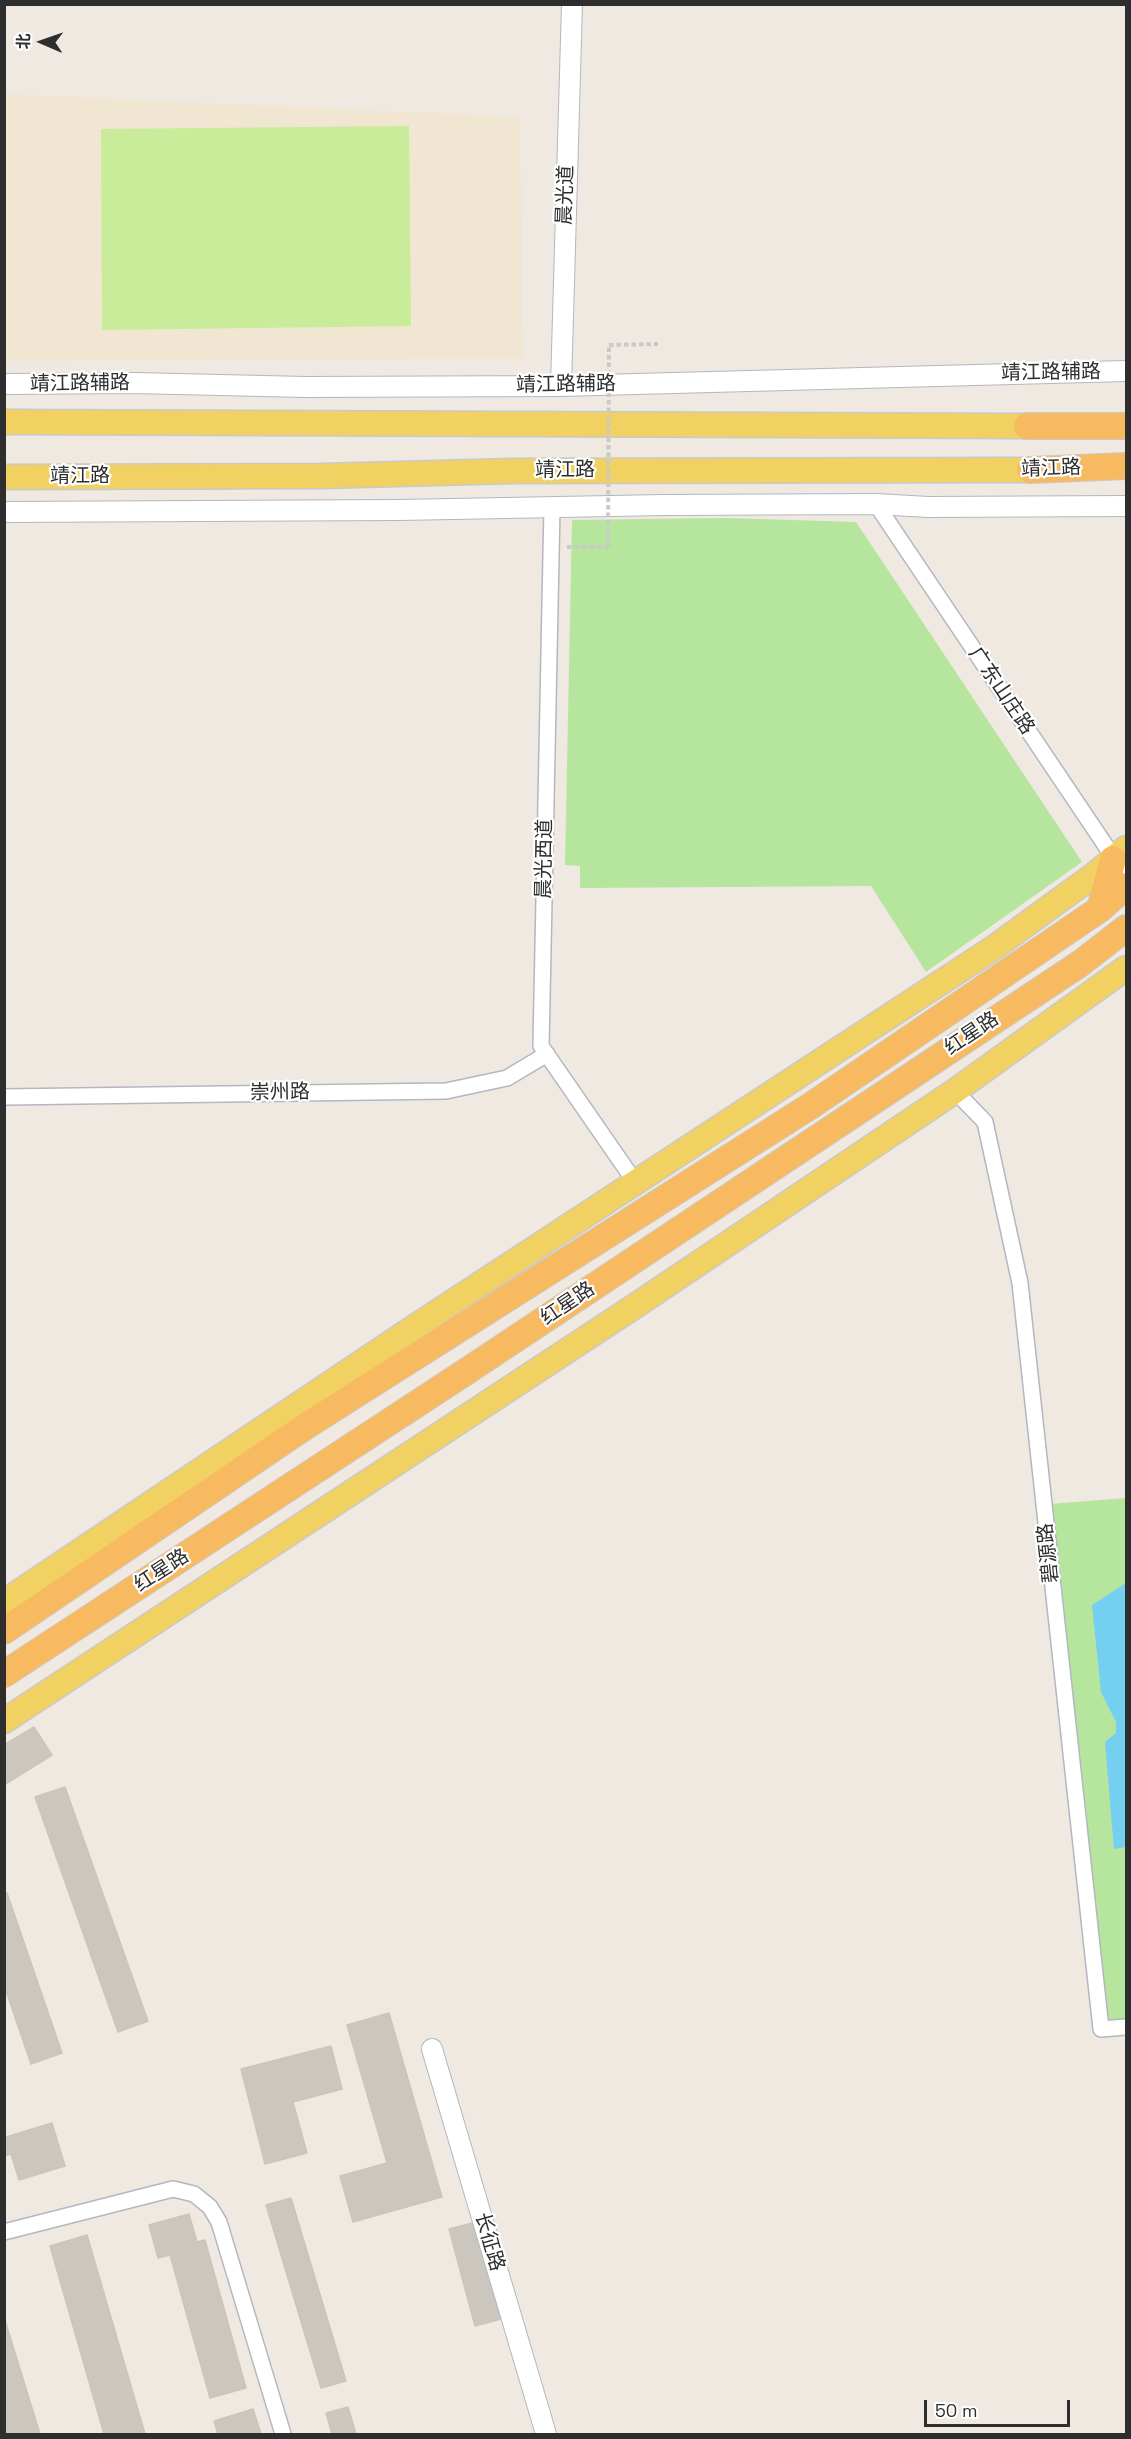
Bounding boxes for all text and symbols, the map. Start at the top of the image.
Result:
north arrow [12,12,72,72]
text: 北 [13,33,34,50]
street label: 晨光道 [553,165,579,225]
street label: 靖江路辅路 [1001,360,1101,386]
street label: 靖江路辅路 [30,371,130,397]
street label: 靖江路辅路 [516,372,616,398]
street label: 靖江路 [1021,456,1081,482]
street label: 靖江路 [535,459,595,483]
street label: 靖江路 [50,465,110,489]
street label: 广东山庄路 [963,643,1039,739]
street label: 晨光西道 [532,819,558,899]
street label: 红星路 [940,1007,1004,1061]
street label: 崇州路 [250,1080,310,1106]
street label: 红星路 [536,1277,600,1331]
street label: 碧源路 [1034,1522,1064,1584]
street label: 红星路 [130,1545,194,1597]
street label: 长征路 [469,2210,509,2274]
scale bar [927,2388,1072,2426]
text: 50 m [935,2399,977,2422]

